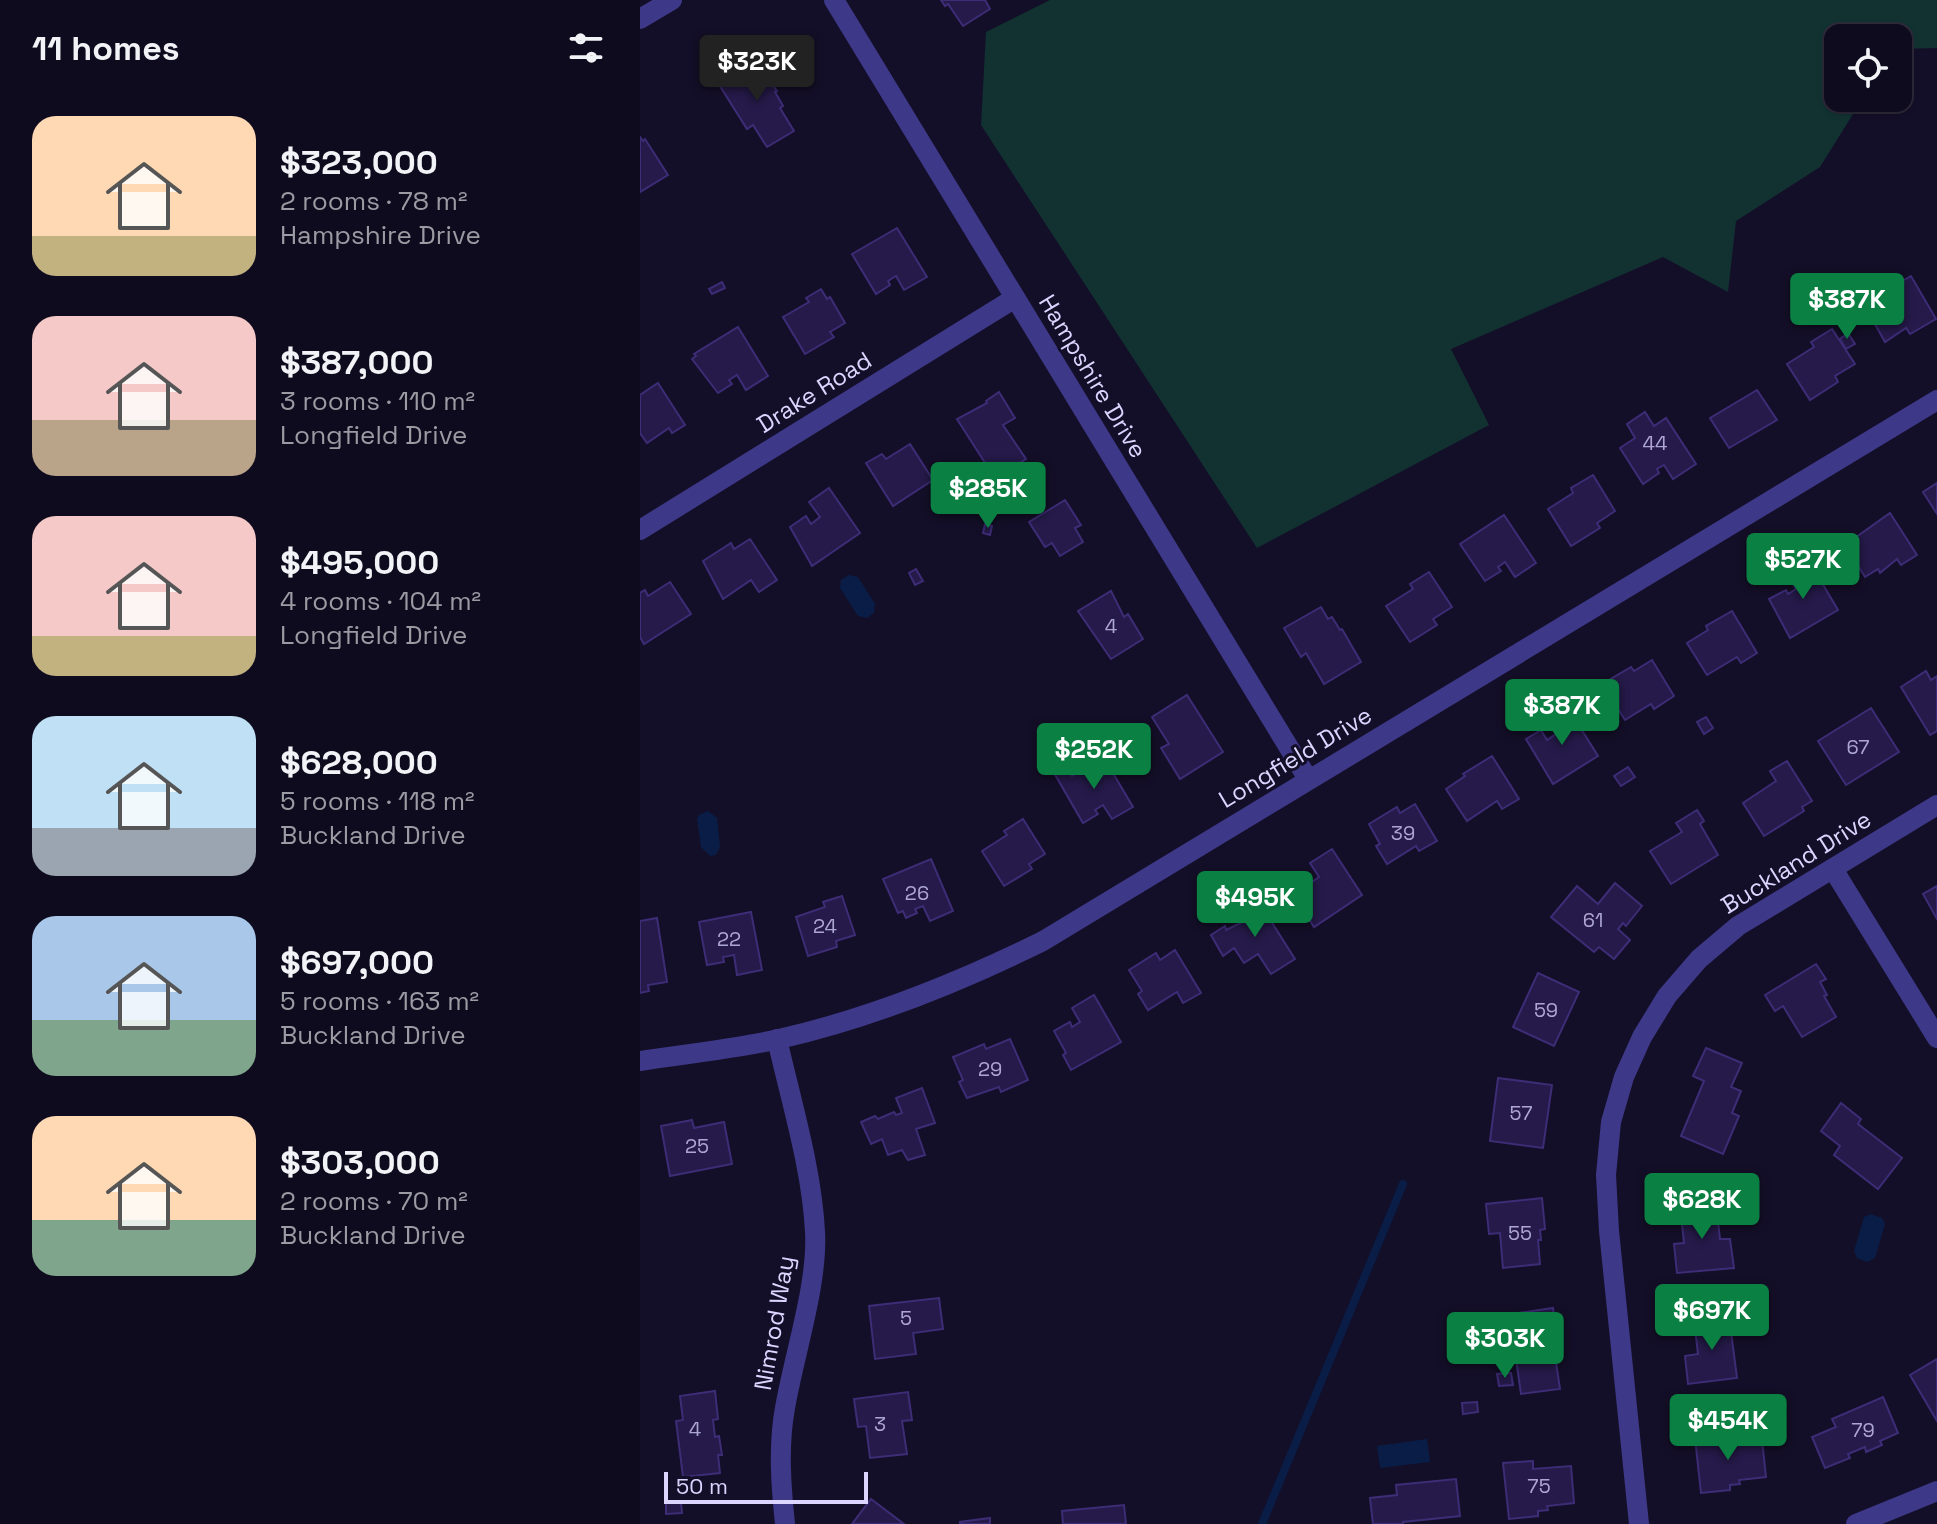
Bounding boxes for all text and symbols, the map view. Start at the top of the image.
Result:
map controls [1824,24,1912,112]
button: locate [1824,24,1912,112]
icon: filters [564,26,608,70]
text: 11 homes [32,27,180,70]
pin: $323K [701,35,813,103]
text: $323K [717,44,797,78]
text: $323,000 [280,141,438,184]
icon: home [96,148,192,244]
text: 2 rooms · 78 m² [280,184,467,218]
text: Hampshire Drive [280,218,481,252]
pin: $387K [1791,273,1903,341]
text: $387K [1808,282,1886,316]
street label: Hampshire Drive [1032,289,1154,463]
text: $387,000 [280,341,434,384]
street label: Drake Road [751,344,877,440]
icon: home [96,348,192,444]
text: 3 rooms · 110 m² [280,384,475,418]
text: Longfield Drive [280,418,468,452]
house number: 44 [1643,430,1668,456]
pin: $285K [932,462,1044,530]
text: $285K [949,471,1027,505]
pin: $527K [1747,533,1859,601]
text: $495,000 [280,541,439,584]
text: $527K [1764,542,1842,576]
icon: home [96,548,192,644]
text: 4 rooms · 104 m² [280,584,481,618]
house number: 4 [1105,613,1117,639]
text: Longfield Drive [280,618,468,652]
pin: $387K [1506,679,1618,747]
text: $387K [1523,688,1601,722]
street label: Longfield Drive [1213,699,1377,815]
pin: $252K [1038,723,1150,791]
text: $252K [1055,732,1133,766]
house number: 67 [1846,734,1870,760]
text: $628,000 [280,741,438,784]
icon: home [96,748,192,844]
text: 5 rooms · 118 m² [280,784,475,818]
street label: Buckland Drive [1715,803,1877,921]
text: Buckland Drive [280,818,466,852]
house number: 39 [1391,820,1415,846]
pin: $495K [1199,871,1311,939]
house number: 26 [905,880,929,906]
text: $495K [1215,880,1295,914]
house number: 61 [1583,907,1603,933]
house number: 24 [813,913,837,939]
house number: 22 [717,926,741,952]
text: $697,000 [280,941,434,984]
icon: home [96,948,192,1044]
text: 5 rooms · 163 m² [280,984,479,1018]
house number: 59 [1534,997,1558,1023]
text: Buckland Drive [280,1018,466,1052]
house number: 29 [978,1056,1002,1082]
house number: 57 [1509,1100,1533,1126]
house number: 25 [685,1133,709,1159]
text: $303,000 [280,1141,440,1184]
icon: home [96,1148,192,1244]
pin: $628K [1646,1173,1758,1241]
text: $628K [1662,1182,1742,1216]
text: 2 rooms · 70 m² [280,1184,468,1218]
text: Buckland Drive [280,1218,466,1252]
house number: 55 [1508,1220,1532,1246]
street label: Nimrod Way [747,1253,801,1393]
pin: $697K [1656,1284,1768,1352]
text: $697K [1673,1293,1751,1327]
house number: 5 [900,1305,912,1331]
pin: $303K [1449,1312,1561,1380]
text: $303K [1465,1321,1545,1355]
pin: $454K [1672,1394,1784,1462]
text: $454K [1688,1403,1768,1437]
house number: 3 [874,1411,886,1437]
house number: 4 [689,1416,701,1442]
house number: 79 [1851,1417,1875,1443]
scale bar [664,1468,868,1504]
text: 50 m [676,1472,728,1500]
house number: 75 [1527,1473,1551,1499]

